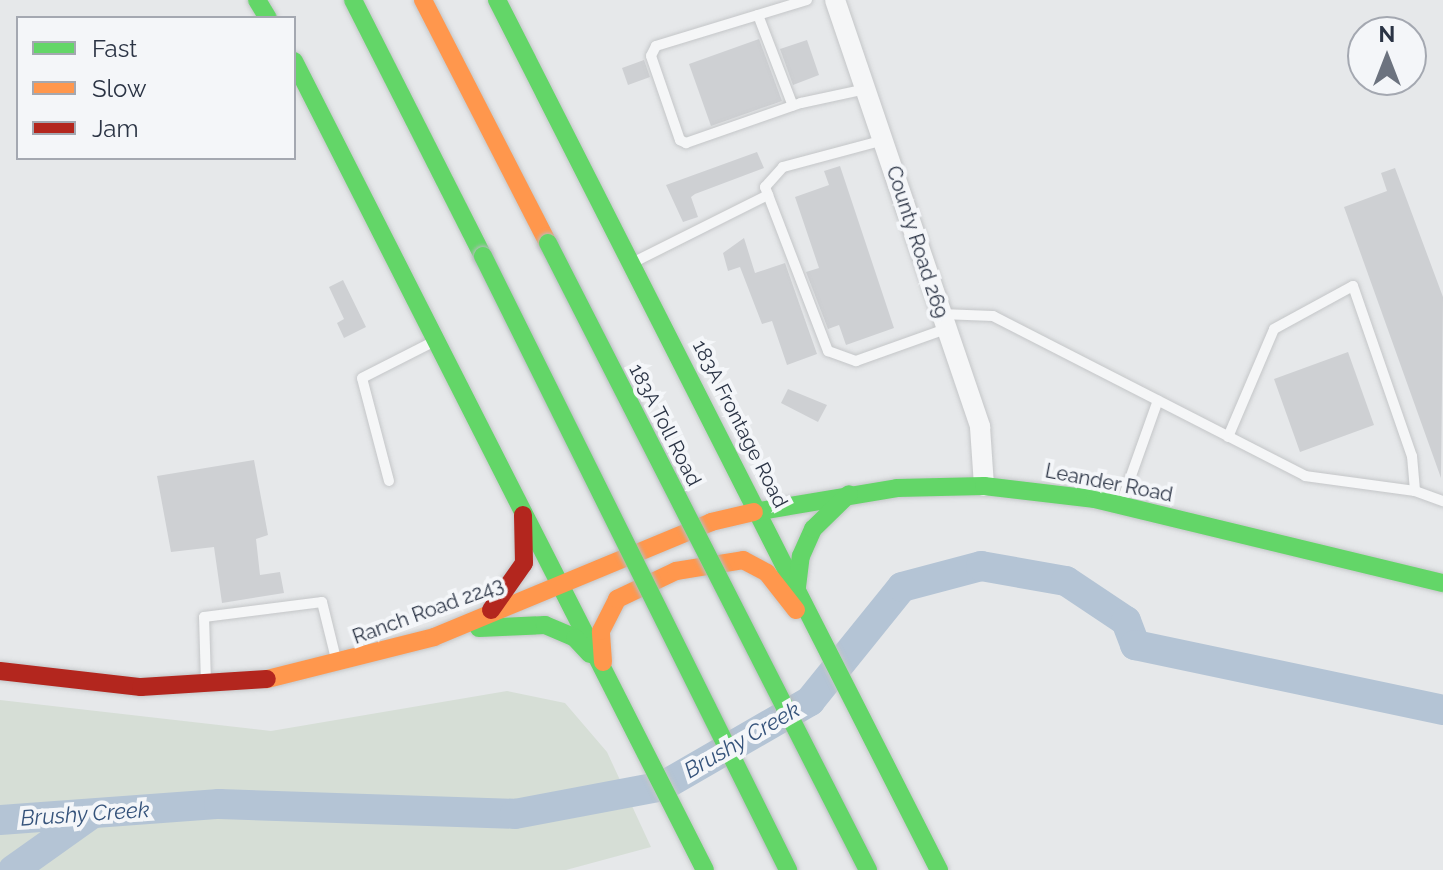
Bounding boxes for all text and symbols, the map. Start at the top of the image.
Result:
legend [16,16,296,160]
north arrow [1347,16,1427,96]
text: N [1379,21,1395,47]
text: Fast [92,34,137,63]
text: Slow [92,74,146,103]
text: Jam [92,114,138,143]
street label: County Road 269 [881,163,953,321]
street label: 183A Frontage Road [687,336,793,512]
street label: 183A Toll Road [624,359,706,491]
street label: Leander Road [1043,459,1175,507]
street label: Ranch Road 2243 [349,573,507,649]
water label: Brushy Creek [679,696,805,784]
water label: Brushy Creek [19,796,151,832]

